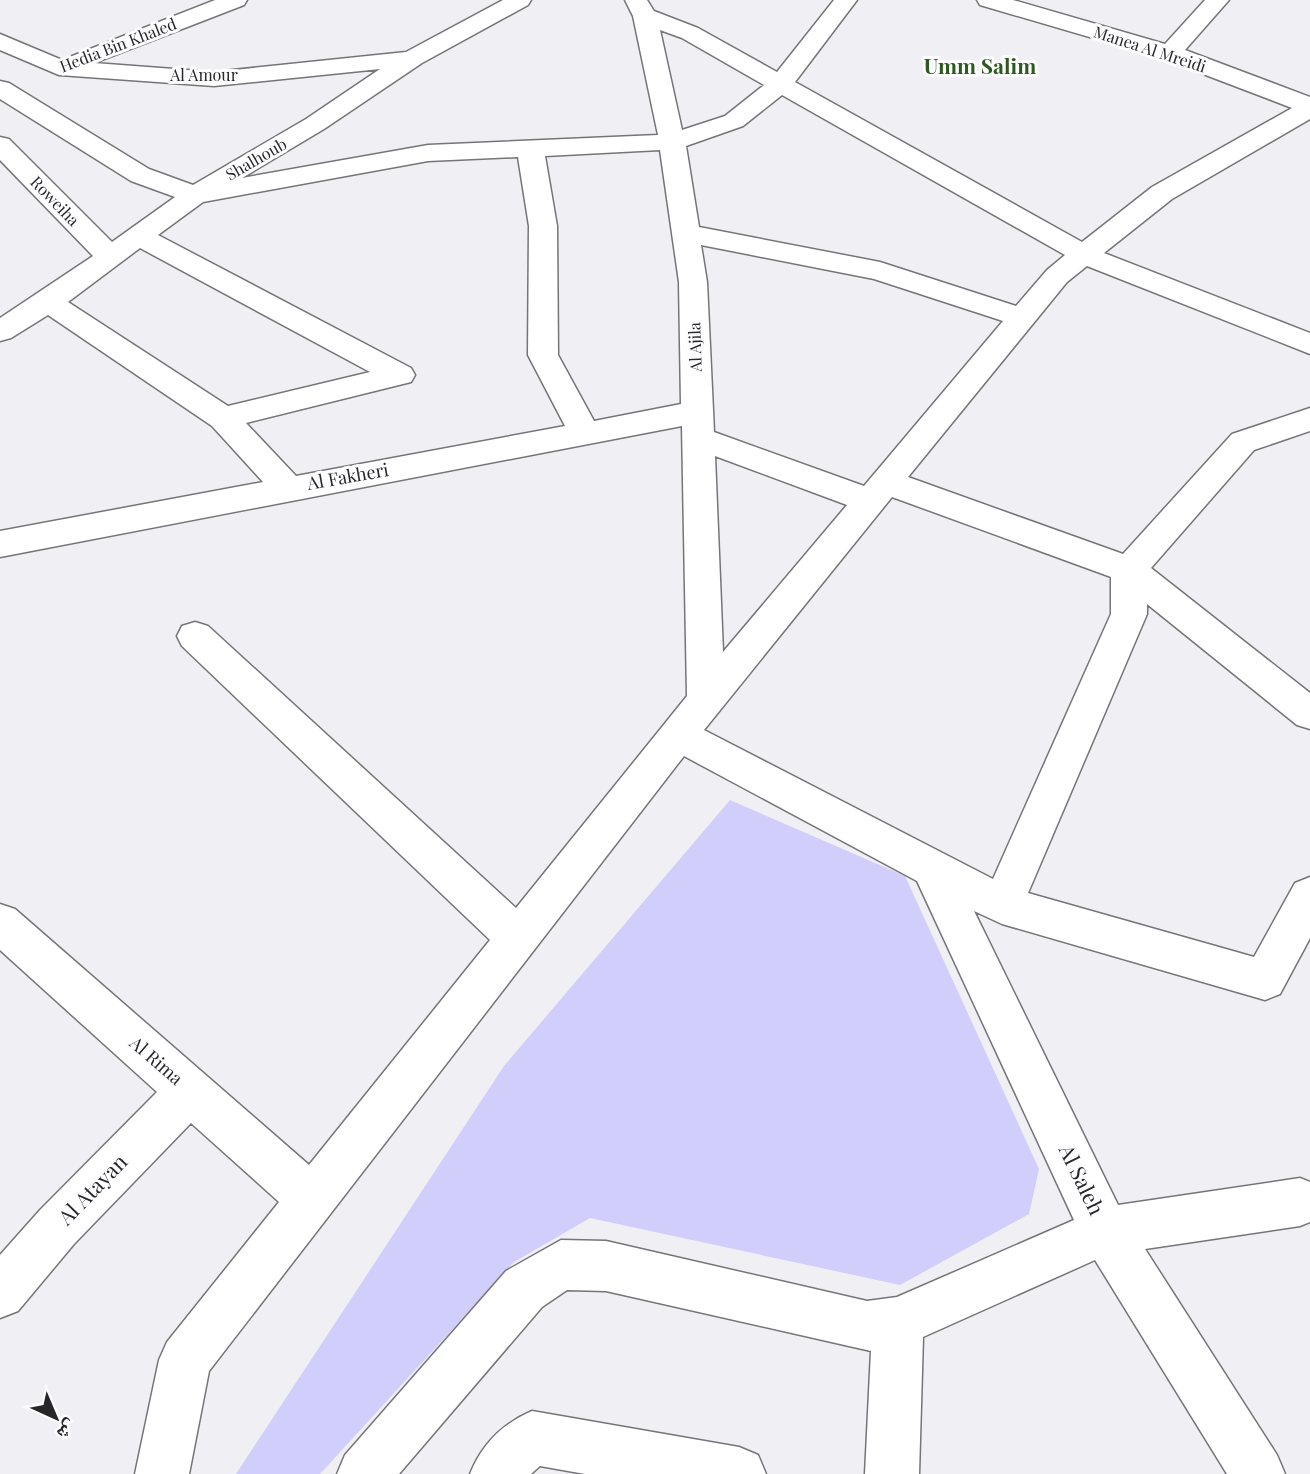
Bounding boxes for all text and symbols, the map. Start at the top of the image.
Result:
street label: Hedia Bin Khaled [56,13,179,76]
street label: Manea Al Mreidi [1091,20,1209,77]
district label: Umm Salim [924,51,1036,79]
street label: Al Amour [169,64,238,85]
street label: Shalhoub [221,133,290,184]
street label: Roweiha [26,171,84,230]
street label: Al Ajila [683,322,706,373]
street label: Al Fakheri [304,457,390,495]
street label: Al Rima [124,1030,188,1090]
street label: Al Saleh [1053,1138,1112,1220]
street label: Al Atayan [50,1147,133,1231]
north arrow [21,1383,91,1453]
text: ش [52,1415,85,1447]

